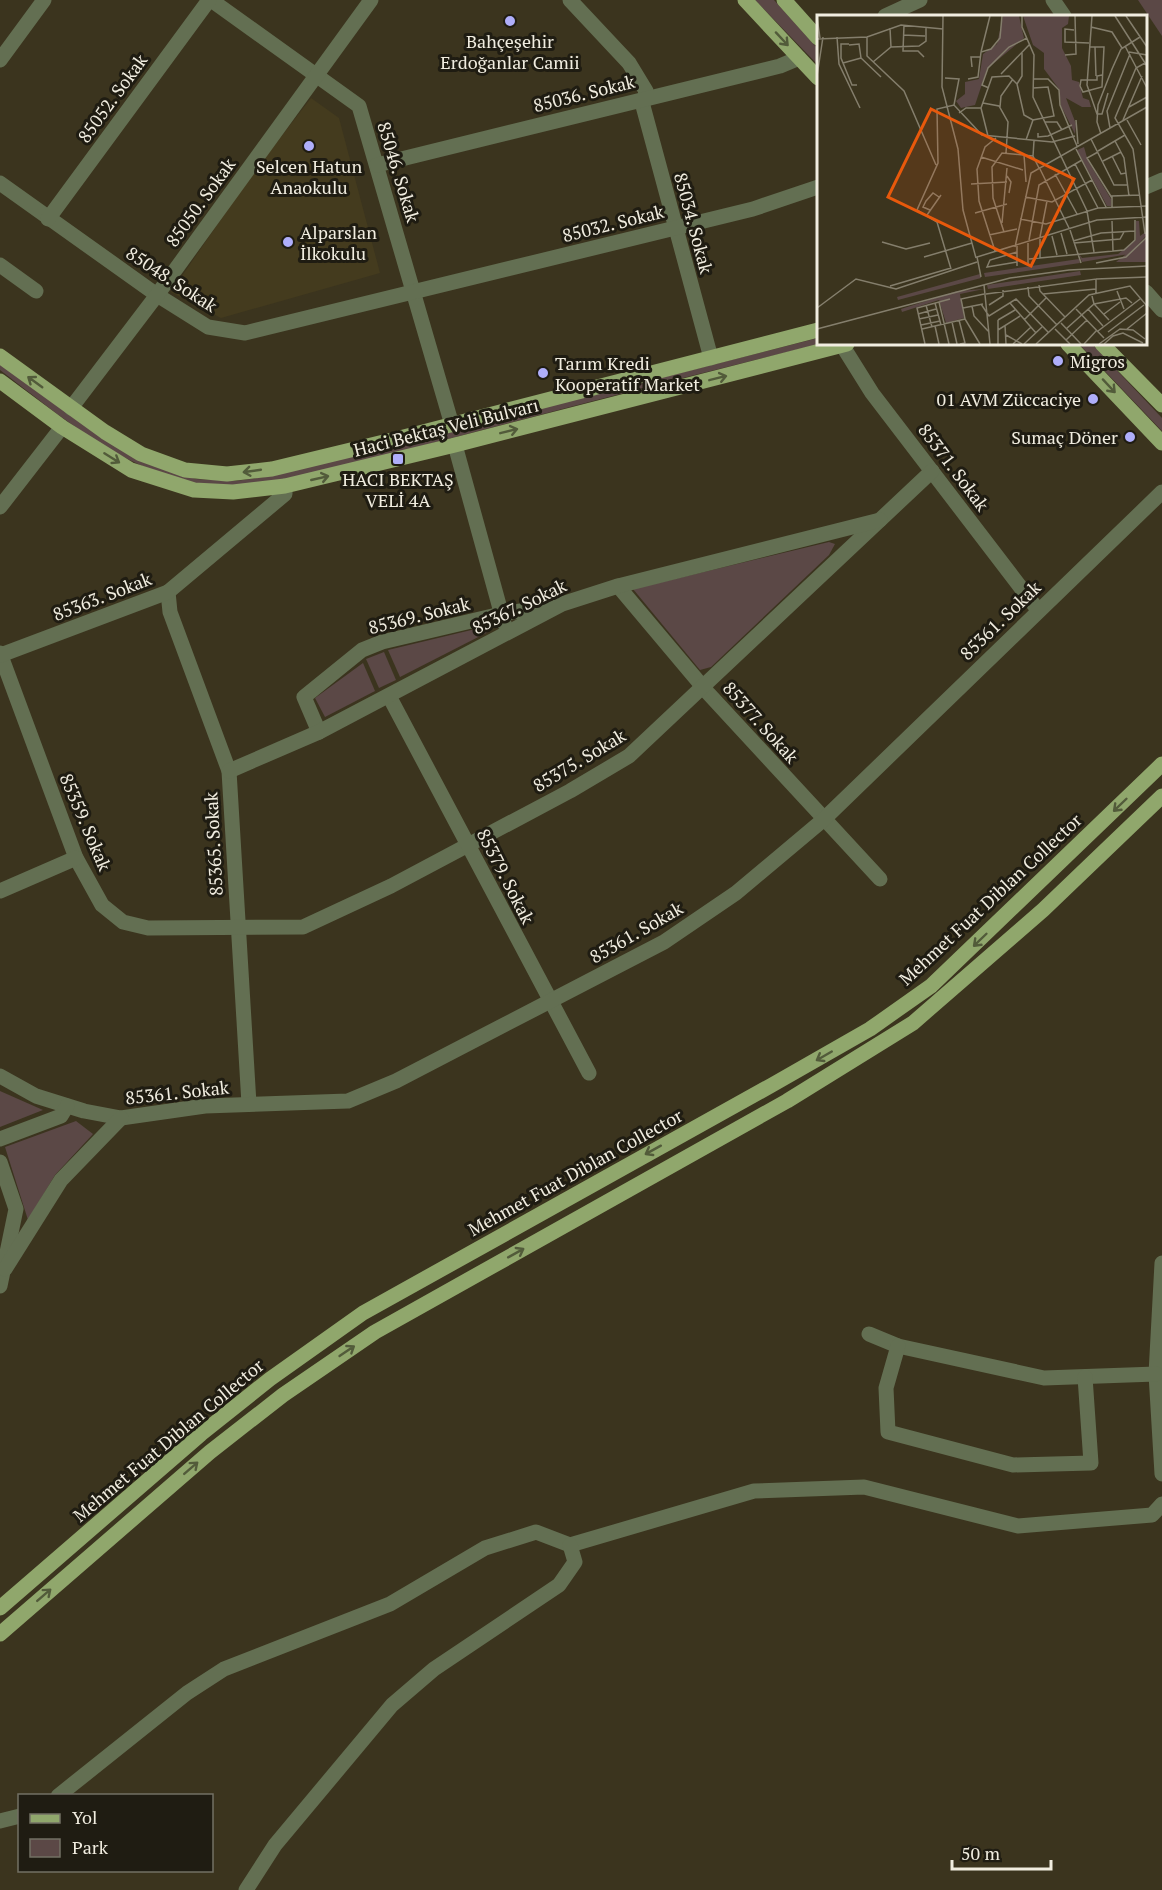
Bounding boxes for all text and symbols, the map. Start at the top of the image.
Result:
marker: Bahçeşehir Erdoğanlar Camii [503,14,517,28]
inset map [817,15,1147,345]
place label: Bahçeşehir Erdoğanlar Camii [440,29,580,74]
one-way arrow [775,31,789,46]
street label: 85052. Sokak [72,48,153,147]
street label: 85036. Sokak [531,69,638,117]
street label: 85046. Sokak [372,119,426,226]
marker: Selcen Hatun Anaokulu [302,139,316,153]
street label: 85050. Sokak [160,152,241,251]
place label: Selcen Hatun Anaokulu [256,154,362,199]
street label: 85034. Sokak [669,170,719,277]
street label: 85032. Sokak [560,199,667,247]
place label: Alparslan İlkokulu [300,220,377,265]
marker: Alparslan İlkokulu [281,235,295,249]
street label: 85048. Sokak [122,241,223,318]
place label: Migros [1070,349,1125,373]
place label: Tarım Kredi Kooperatif Market [555,351,700,396]
marker: Migros [1051,354,1065,368]
marker: Tarım Kredi Kooperatif Market [536,366,550,380]
one-way arrow [709,371,728,383]
one-way arrow [28,376,44,388]
one-way arrow [1101,378,1115,393]
place label: 01 AVM Züccaciye [937,387,1081,411]
street label: Haci Bektaş Veli Bulvarı [351,392,541,462]
marker: 01 AVM Züccaciye [1086,392,1100,406]
street label: 85371. Sokak [913,418,995,516]
one-way arrow [499,425,518,437]
place label: Sumaç Döner [1011,425,1118,449]
marker: Sumaç Döner [1123,430,1137,444]
marker: HACI BEKTAŞ VELİ 4A [391,452,405,466]
one-way arrow [103,453,120,465]
one-way arrow [242,466,262,477]
place label: HACI BEKTAŞ VELİ 4A [342,467,454,512]
one-way arrow [310,471,329,483]
street label: 85363. Sokak [49,566,155,626]
street label: 85367. Sokak [468,573,571,639]
street label: 85361. Sokak [954,575,1046,665]
street label: 85369. Sokak [366,591,473,639]
street label: 85377. Sokak [718,676,805,768]
street label: 85375. Sokak [528,723,630,797]
street label: 85359. Sokak [55,769,118,875]
street label: 85365. Sokak [198,791,228,897]
one-way arrow [1113,797,1128,812]
street label: Mehmet Fuat Diblan Collector [893,808,1087,990]
street label: 85379. Sokak [472,824,541,928]
street label: 85361. Sokak [585,895,688,968]
one-way arrow [973,933,988,947]
one-way arrow [816,1050,833,1062]
street label: 85361. Sokak [124,1075,231,1109]
street label: Mehmet Fuat Diblan Collector [464,1103,687,1241]
one-way arrow [645,1144,662,1156]
one-way arrow [507,1247,524,1259]
one-way arrow [339,1345,355,1357]
street label: Mehmet Fuat Diblan Collector [68,1353,268,1527]
one-way arrow [183,1461,198,1475]
one-way arrow [36,1589,52,1602]
legend [18,1794,213,1872]
text: Yol [72,1805,97,1829]
scale bar [952,1833,1051,1871]
text: Park [72,1835,109,1859]
text: 50 m [961,1841,1001,1865]

